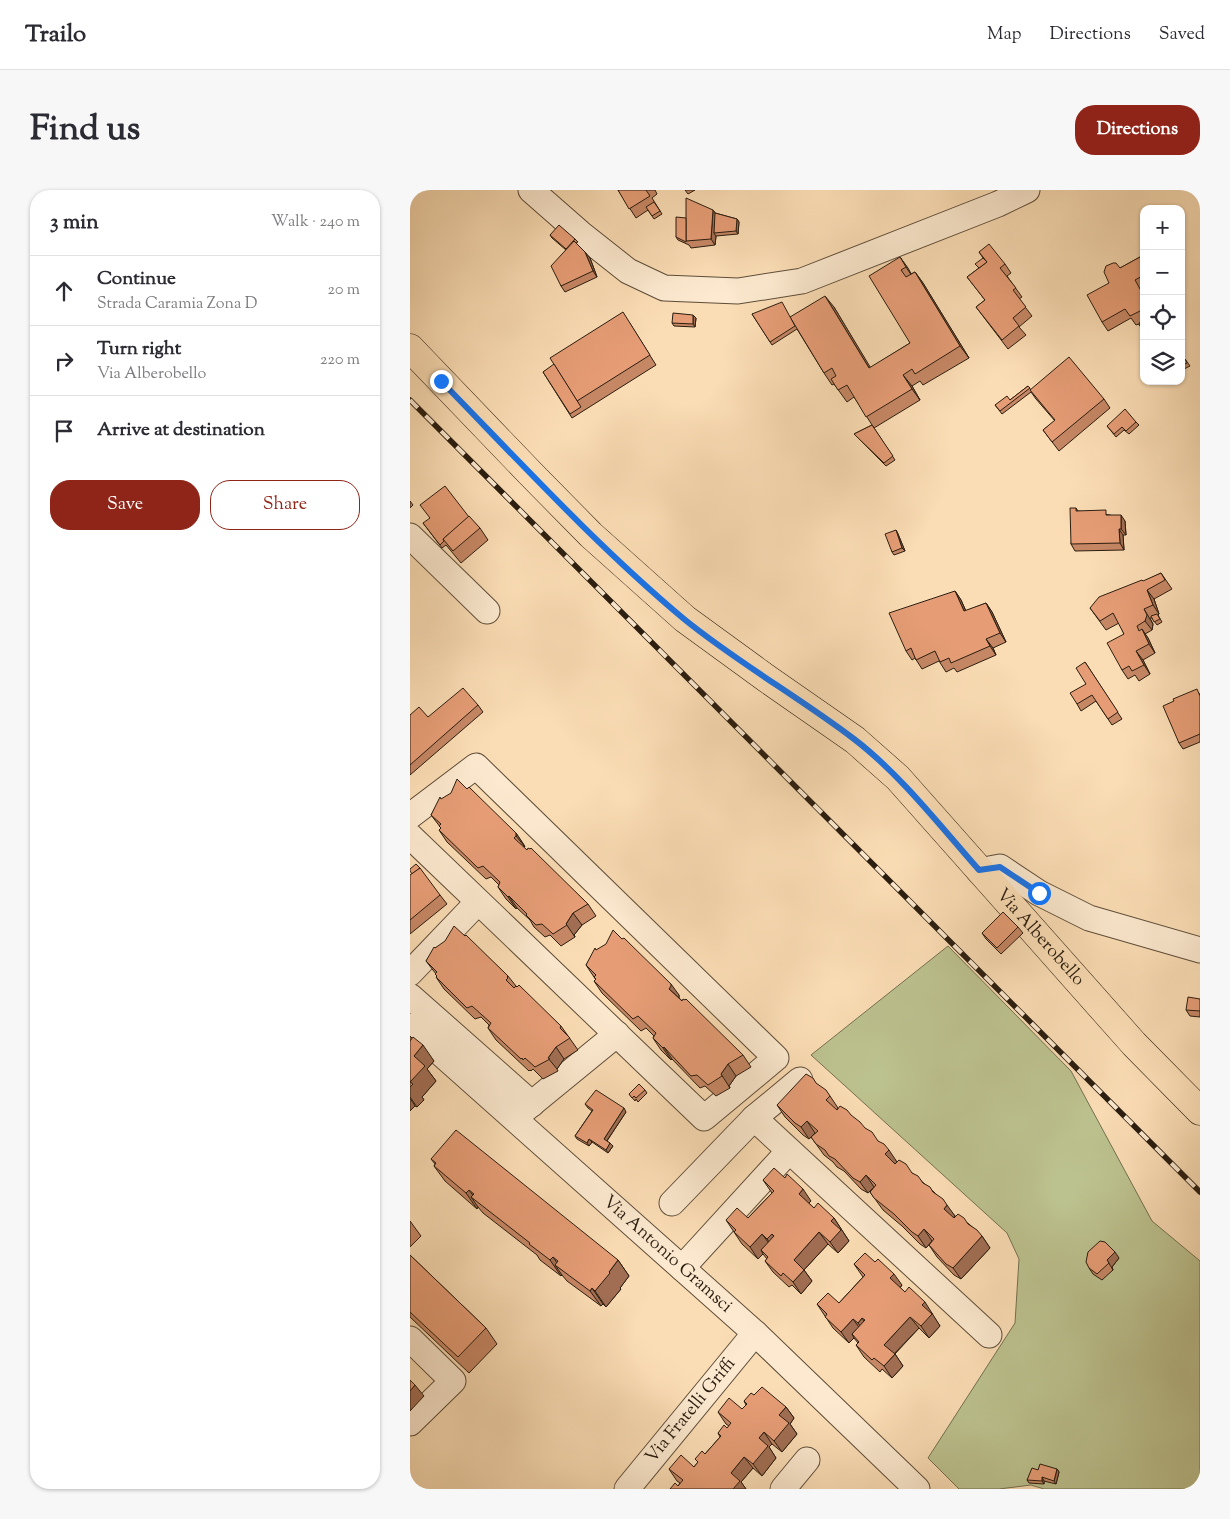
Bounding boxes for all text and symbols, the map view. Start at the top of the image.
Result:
text: Trailo [25,18,86,52]
text: Map [987,22,1022,48]
text: Directions [1050,22,1131,48]
text: Saved [1159,22,1205,48]
text: Find us [30,105,140,156]
button: Directions [1075,105,1200,155]
map controls [1140,205,1185,385]
button: + [1140,205,1185,250]
text: 3 min [50,208,99,238]
text: Walk · 240 m [271,211,360,234]
button: − [1140,250,1185,295]
text: Continue [97,266,176,293]
icon: ahead [50,277,78,305]
text: 20 m [327,279,360,302]
text: Strada Caramia Zona D [97,293,257,316]
button: locate [1140,295,1185,340]
text: Turn right [97,336,181,363]
button: layers [1140,340,1185,385]
icon: right [50,347,78,375]
text: 220 m [320,349,360,372]
text: Via Alberobello [97,363,206,386]
route end [430,370,453,393]
icon: arrive [50,417,78,445]
text: Arrive at destination [97,417,265,444]
button: Save [50,480,200,530]
button: Share [210,480,360,530]
route start [1028,882,1051,905]
street label: Via Alberobello [989,883,1090,993]
street label: Via Antonio Gramsci [596,1190,738,1320]
street label: Via Fratelli Griffi [640,1352,743,1469]

